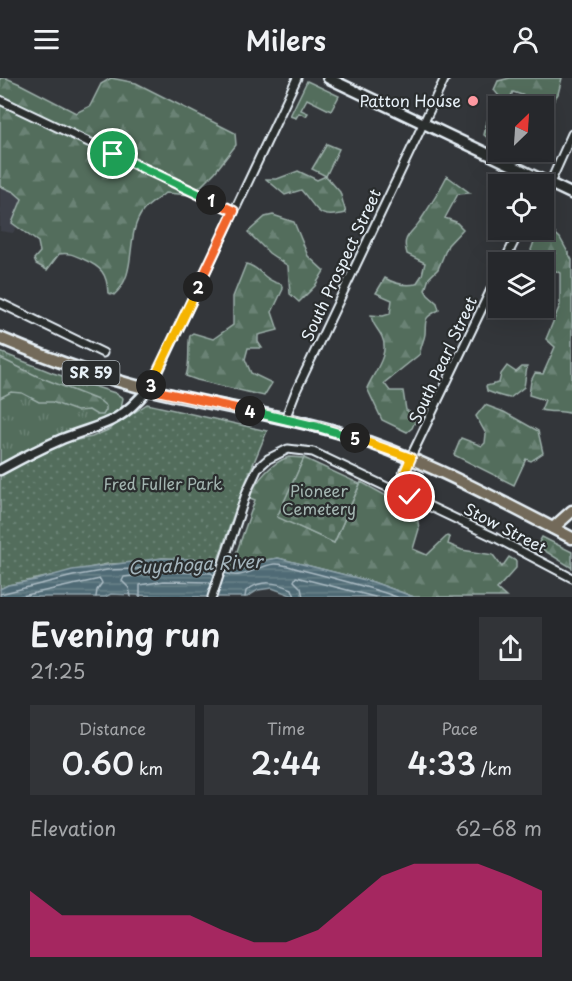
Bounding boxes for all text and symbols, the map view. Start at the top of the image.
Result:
text: Milers [246,19,326,60]
icon: menu [30,23,63,56]
icon: person [509,23,542,56]
place label: Patton House [359,88,461,112]
marker: Patton House [466,94,480,108]
north arrow [488,96,554,162]
map controls [488,96,554,318]
pin [87,128,138,179]
icon: arrive [96,137,129,170]
button: locate [488,174,554,240]
street label: South Prospect Street [294,184,386,345]
pin: 1 [196,185,226,215]
text: 1 [207,188,215,212]
button: layers [488,252,554,318]
pin: 2 [183,272,213,302]
text: 2 [192,275,204,299]
street label: South Pearl Street [402,292,482,427]
road number: SR 59 [62,361,119,385]
pin: 3 [136,370,166,400]
text: 3 [146,373,156,397]
pin: 4 [235,396,265,426]
text: 4 [245,399,255,423]
pin: 5 [340,423,370,453]
text: 5 [350,426,360,450]
park label: Fred Fuller Park [103,471,223,495]
pin [384,471,435,522]
park label: Pioneer Cemetery [282,478,356,520]
icon: check [393,480,426,513]
street label: Stow Street [460,496,551,558]
water label: Cuyahoga River [127,546,265,580]
text: Evening run [30,608,221,658]
button: share [479,617,542,680]
text: 21:25 [30,656,85,686]
text: Distance [79,716,146,740]
text: Time [267,716,305,740]
text: Pace [442,716,478,740]
text: 0.60 [62,740,134,785]
text: 2:44 [251,740,321,785]
text: 4:33 [408,740,476,785]
text: km [134,756,163,780]
text: /km [476,756,512,780]
text: Elevation [30,813,116,843]
text: 62–68 m [455,813,542,843]

